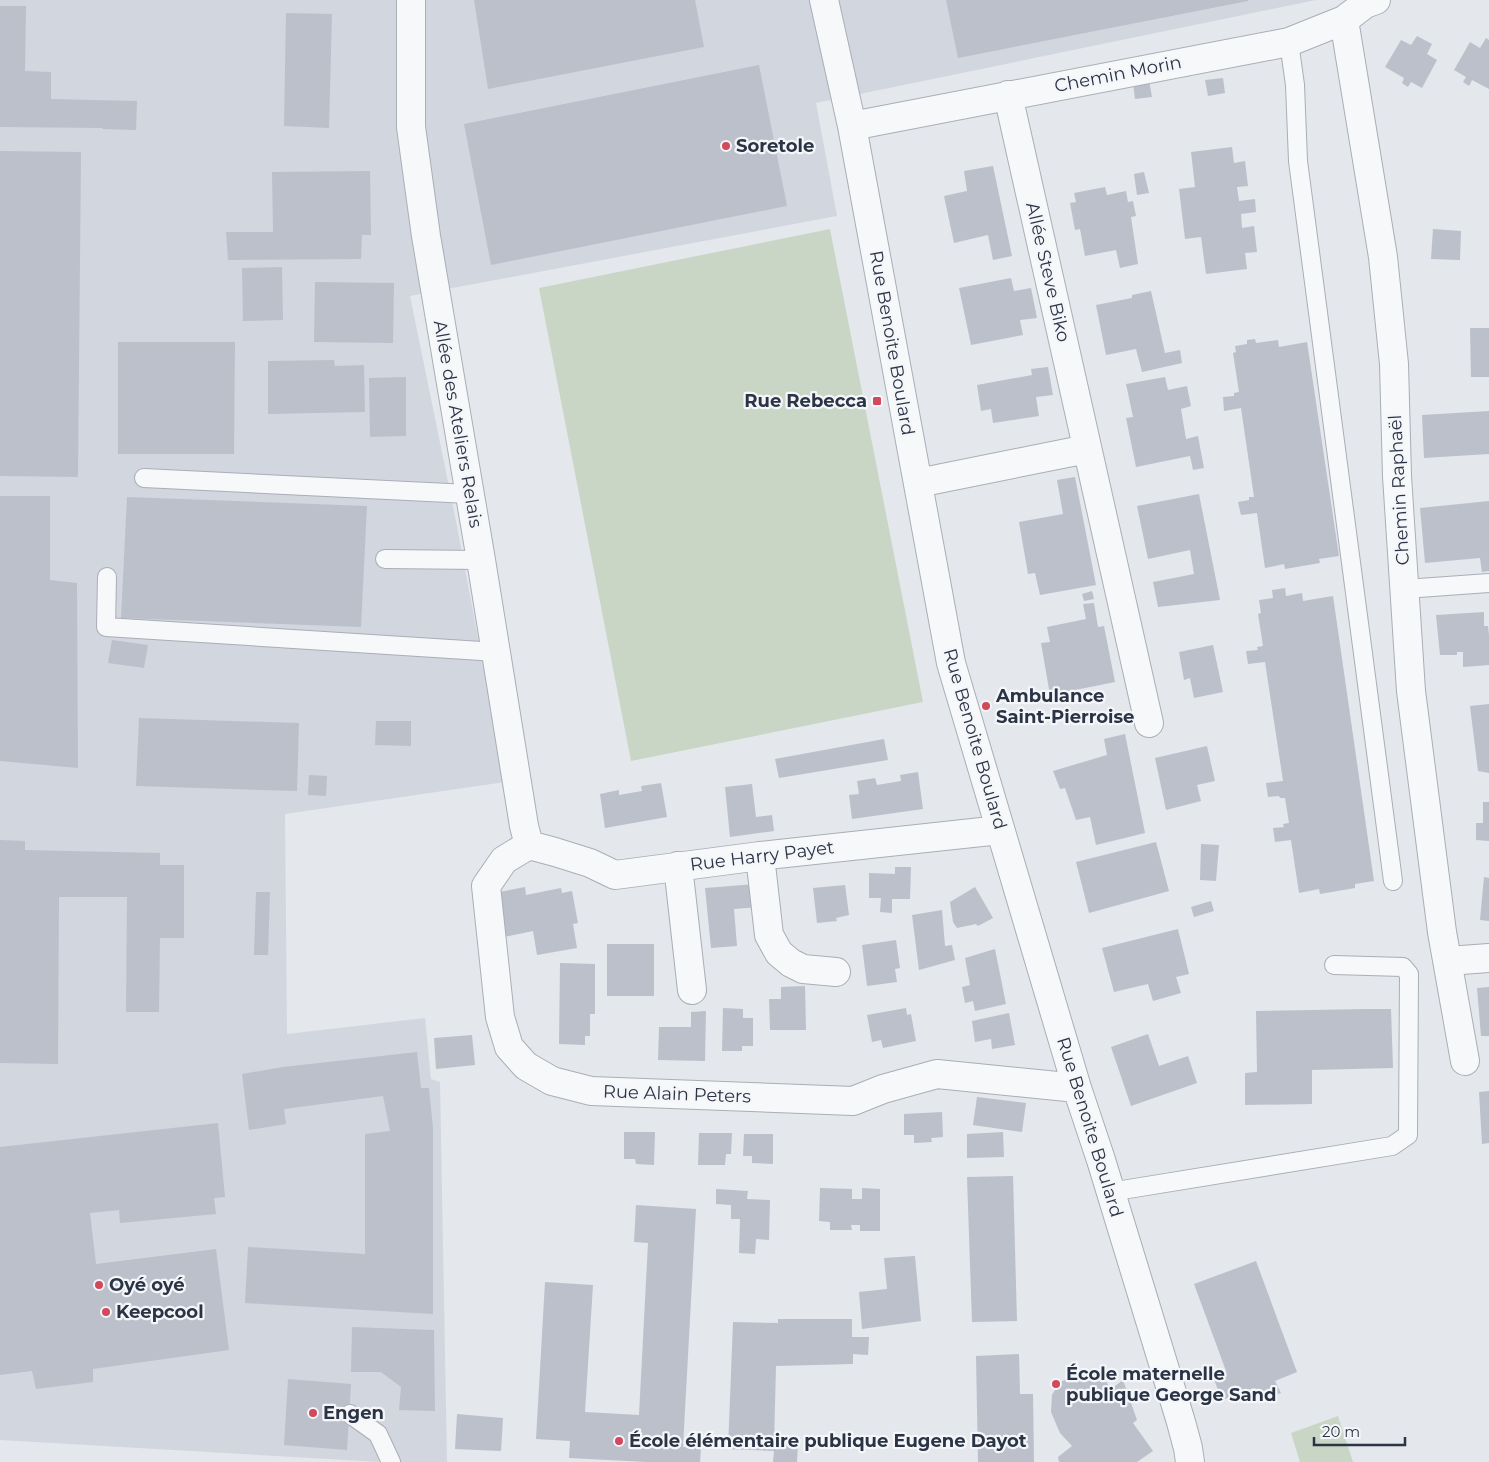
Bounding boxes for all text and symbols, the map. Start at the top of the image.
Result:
street label: Chemin Morin [1052,51,1184,97]
place label: Soretole [736,135,814,157]
marker: Soretole [720,140,732,152]
street label: Allée Steve Biko [1021,200,1075,344]
street label: Rue Benoite Boulard [865,249,919,437]
street label: Allée des Ateliers Relais [429,318,487,530]
place label: Rue Rebecca [744,390,867,412]
marker: Rue Rebecca [871,395,883,407]
street label: Chemin Raphaël [1384,414,1414,566]
street label: Rue Benoite Boulard [939,646,1011,832]
place label: Ambulance Saint-Pierroise [995,685,1134,728]
marker: Ambulance Saint-Pierroise [980,700,992,712]
street label: Rue Harry Payet [689,836,835,876]
street label: Rue Benoite Boulard [1052,1034,1128,1220]
street label: Rue Alain Peters [603,1080,752,1108]
place label: Oyé oyé [109,1274,185,1296]
marker: Oyé oyé [93,1279,105,1291]
place label: Keepcool [116,1301,204,1323]
marker: Keepcool [100,1306,112,1318]
place label: École maternelle publique George Sand [1066,1363,1277,1406]
marker: École maternelle publique George Sand [1050,1378,1062,1390]
place label: Engen [323,1402,384,1424]
marker: Engen [307,1407,319,1419]
scale bar [1314,1414,1405,1446]
text: 20 m [1322,1422,1360,1441]
place label: École élémentaire publique Eugene Dayot [629,1430,1027,1452]
marker: École élémentaire publique Eugene Dayot [613,1435,625,1447]

